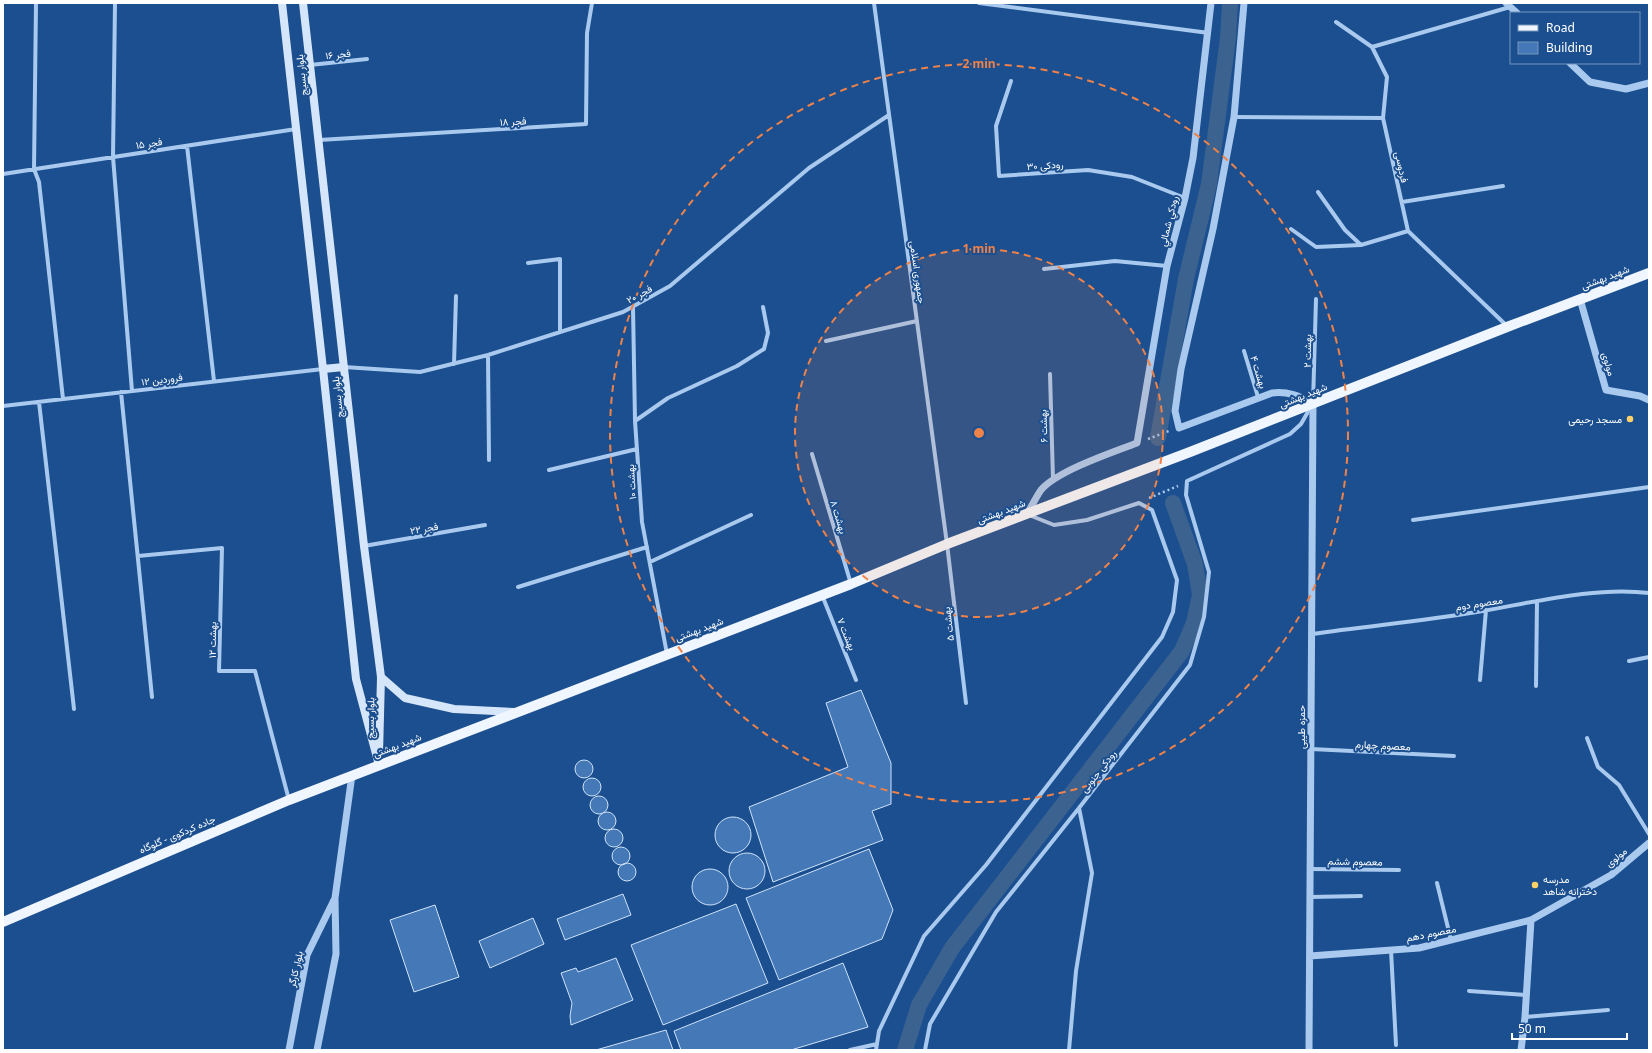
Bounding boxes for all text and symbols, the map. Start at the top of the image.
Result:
legend [1510,12,1640,64]
text: Road [1546,19,1575,36]
text: Building [1546,39,1593,56]
street label: فجر ۱۶ [325,46,352,62]
street label: بلوار بسیج [292,54,310,96]
text: 2 min [962,55,996,72]
street label: فجر ۱۸ [499,113,527,129]
street label: فجر ۱۵ [135,134,164,152]
street label: فردوسی [1392,150,1412,184]
street label: رودکی ۳۰ [1026,157,1064,173]
street label: رودکي شمالي [1155,194,1183,248]
street label: جمهوری اسلامی [907,240,929,305]
text: 1 min [962,240,996,257]
street label: شهید بهشتی [1579,261,1631,293]
street label: فجر ۲۰ [624,281,655,307]
street label: بهشت ۲ [1300,334,1314,368]
street label: مولوی [1599,350,1619,378]
street label: بهشت ۴ [1247,354,1271,390]
street label: ۱۲ فروردین [141,369,184,388]
street label: بلوار بسیج [328,376,346,418]
street label: شهید بهشتی [1277,379,1329,411]
street label: بهشت ۶ [1035,409,1051,443]
place label: مسجد رحیمی [1568,412,1622,426]
marker: مسجد رحیمی [1625,414,1635,424]
centre of rings [972,426,986,440]
street label: بهشت ۱۰ [623,464,639,500]
street label: شهید بهشتی [975,495,1027,527]
street label: بهشت ۸ [827,499,851,535]
street label: فجر ۲۲ [409,519,440,537]
street label: معصوم دوم [1454,592,1504,614]
street label: بهشت ۵ [939,606,957,642]
street label: شهید بهشتی [673,613,725,645]
street label: بهشت ۷ [834,616,860,653]
street label: بهشت ۱۲ [205,622,219,658]
street label: بلوار بسیج [363,697,377,739]
street label: حمزه طیبی [1294,705,1308,749]
street label: شهید بهشتی [371,729,423,761]
street label: معصوم چهارم [1355,737,1411,754]
street label: رودکی جنوبی [1077,747,1119,795]
street label: جاده کردکوی - گلوگاه [137,811,218,856]
street label: مولوی [1602,844,1630,870]
street label: معصوم ششم [1327,854,1383,868]
place label: مدرسه دخترانه شاهد [1543,872,1597,898]
marker: مدرسه دخترانه شاهد [1530,880,1540,890]
street label: معصوم دهم [1405,921,1457,945]
street label: بلوار کارگر [284,949,306,989]
scale bar [1512,1015,1627,1041]
text: 50 m [1518,1020,1546,1037]

